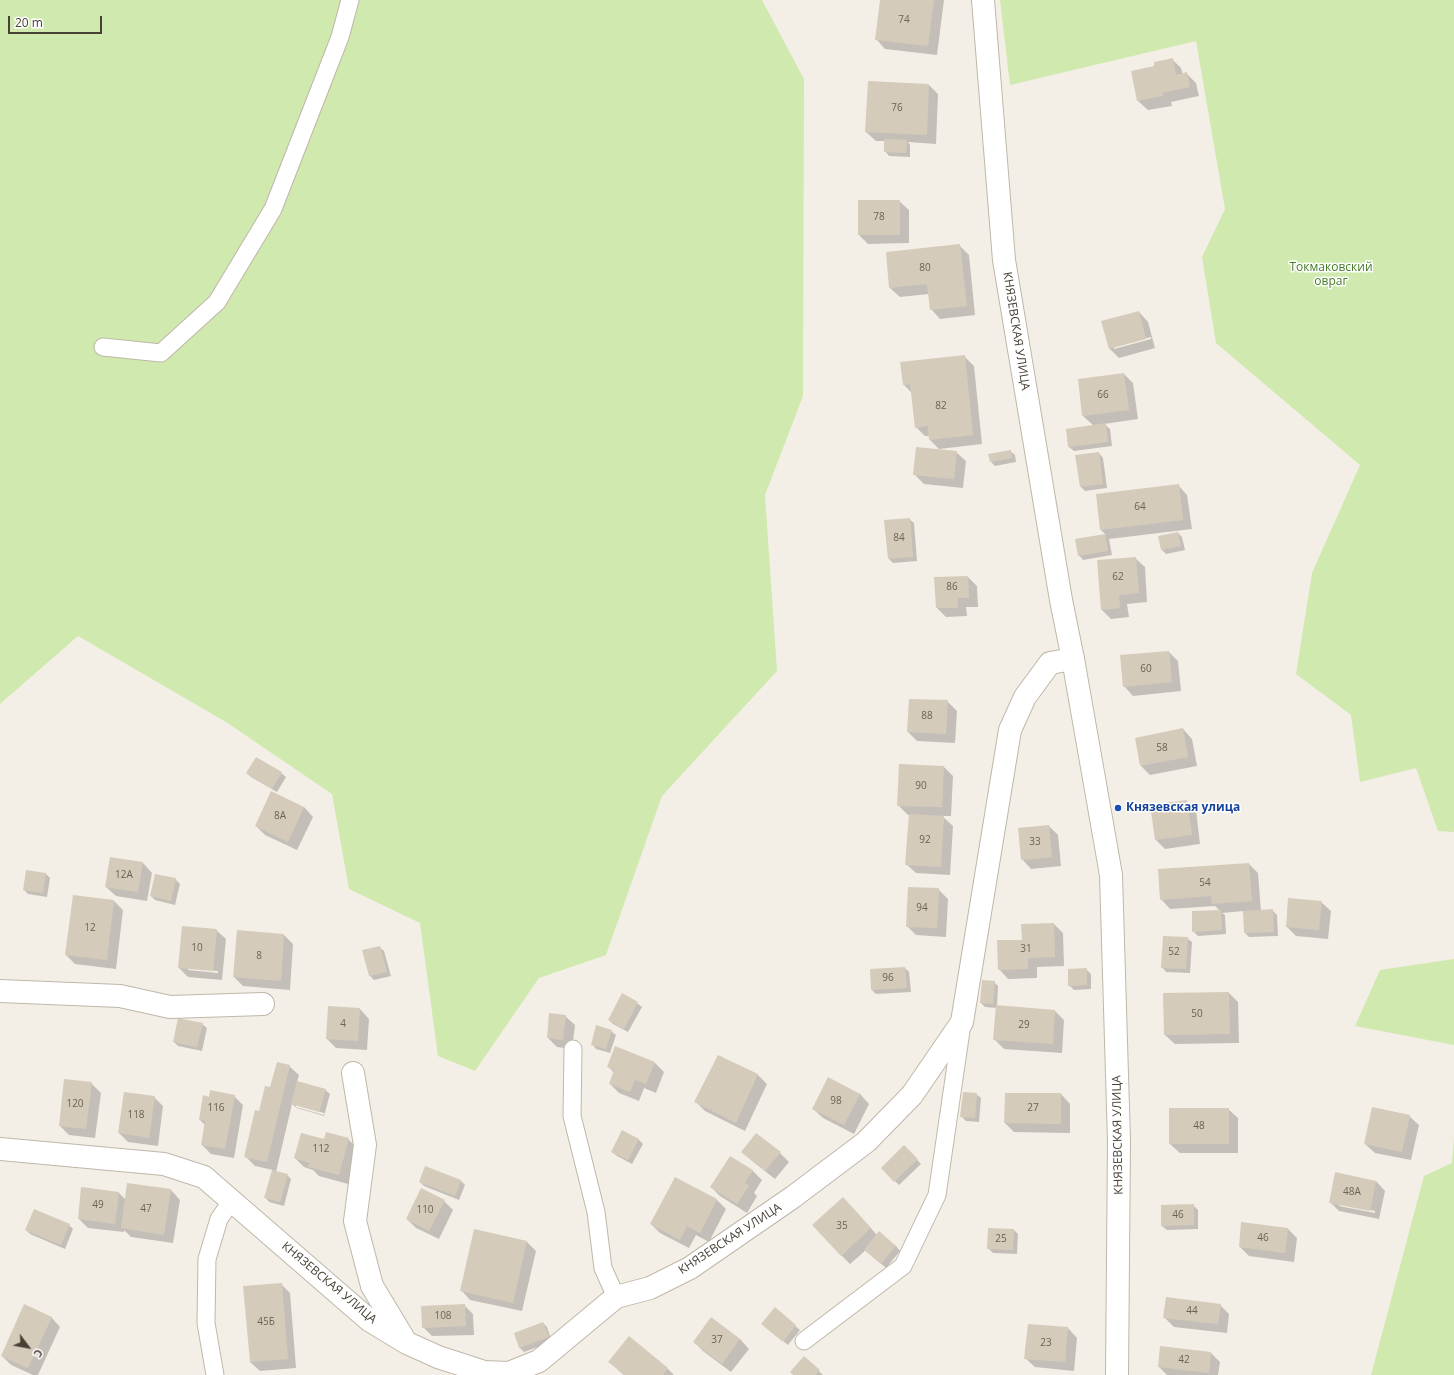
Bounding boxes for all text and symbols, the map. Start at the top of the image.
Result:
scale bar [10,8,104,34]
text: 20 m [15,14,43,31]
house number: 74 [898,14,910,26]
house number: 76 [891,102,903,114]
house number: 78 [873,211,885,223]
park label: Токмаковский овраг [1289,261,1373,289]
house number: 80 [919,262,931,274]
street label: КНЯЗЕВСКАЯ УЛИЦА [1000,271,1032,391]
house number: 66 [1097,389,1109,401]
house number: 82 [935,400,947,412]
house number: 64 [1134,501,1146,513]
house number: 84 [893,532,905,544]
house number: 62 [1112,571,1124,583]
house number: 86 [946,581,958,593]
house number: 60 [1140,663,1152,675]
house number: 88 [921,710,933,722]
house number: 58 [1156,742,1168,754]
house number: 90 [915,780,927,792]
place label: Князевская улица [1126,801,1240,815]
marker: Князевская улица [1113,803,1123,813]
house number: 8А [274,810,286,822]
house number: 92 [919,834,931,846]
house number: 33 [1029,836,1041,848]
house number: 12А [115,869,133,881]
house number: 54 [1199,877,1211,889]
house number: 94 [916,902,928,914]
house number: 12 [84,922,96,934]
house number: 10 [191,942,203,954]
house number: 31 [1020,943,1032,955]
house number: 52 [1168,946,1180,958]
house number: 8 [256,950,262,962]
house number: 96 [882,972,894,984]
house number: 50 [1191,1008,1203,1020]
house number: 4 [340,1018,346,1030]
house number: 29 [1018,1019,1030,1031]
street label: КНЯЗЕВСКАЯ УЛИЦА [1110,1075,1126,1195]
house number: 98 [830,1095,842,1107]
house number: 120 [66,1098,84,1110]
house number: 116 [207,1102,225,1114]
house number: 27 [1027,1102,1039,1114]
house number: 118 [127,1109,145,1121]
house number: 48 [1193,1120,1205,1132]
house number: 112 [312,1143,330,1155]
house number: 48А [1343,1186,1361,1198]
house number: 49 [92,1199,104,1211]
street label: КНЯЗЕВСКАЯ УЛИЦА [676,1200,784,1278]
house number: 47 [140,1203,152,1215]
house number: 110 [416,1204,434,1216]
house number: 46 [1172,1209,1184,1221]
house number: 35 [836,1220,848,1232]
house number: 46 [1257,1232,1269,1244]
house number: 25 [995,1233,1007,1245]
street label: КНЯЗЕВСКАЯ УЛИЦА [279,1239,379,1327]
house number: 44 [1186,1305,1198,1317]
house number: 108 [434,1310,452,1322]
house number: 45Б [257,1316,275,1328]
north arrow [8,1327,48,1367]
house number: 37 [711,1334,723,1346]
house number: 23 [1040,1337,1052,1349]
text: С [30,1347,47,1361]
house number: 42 [1178,1354,1190,1366]

